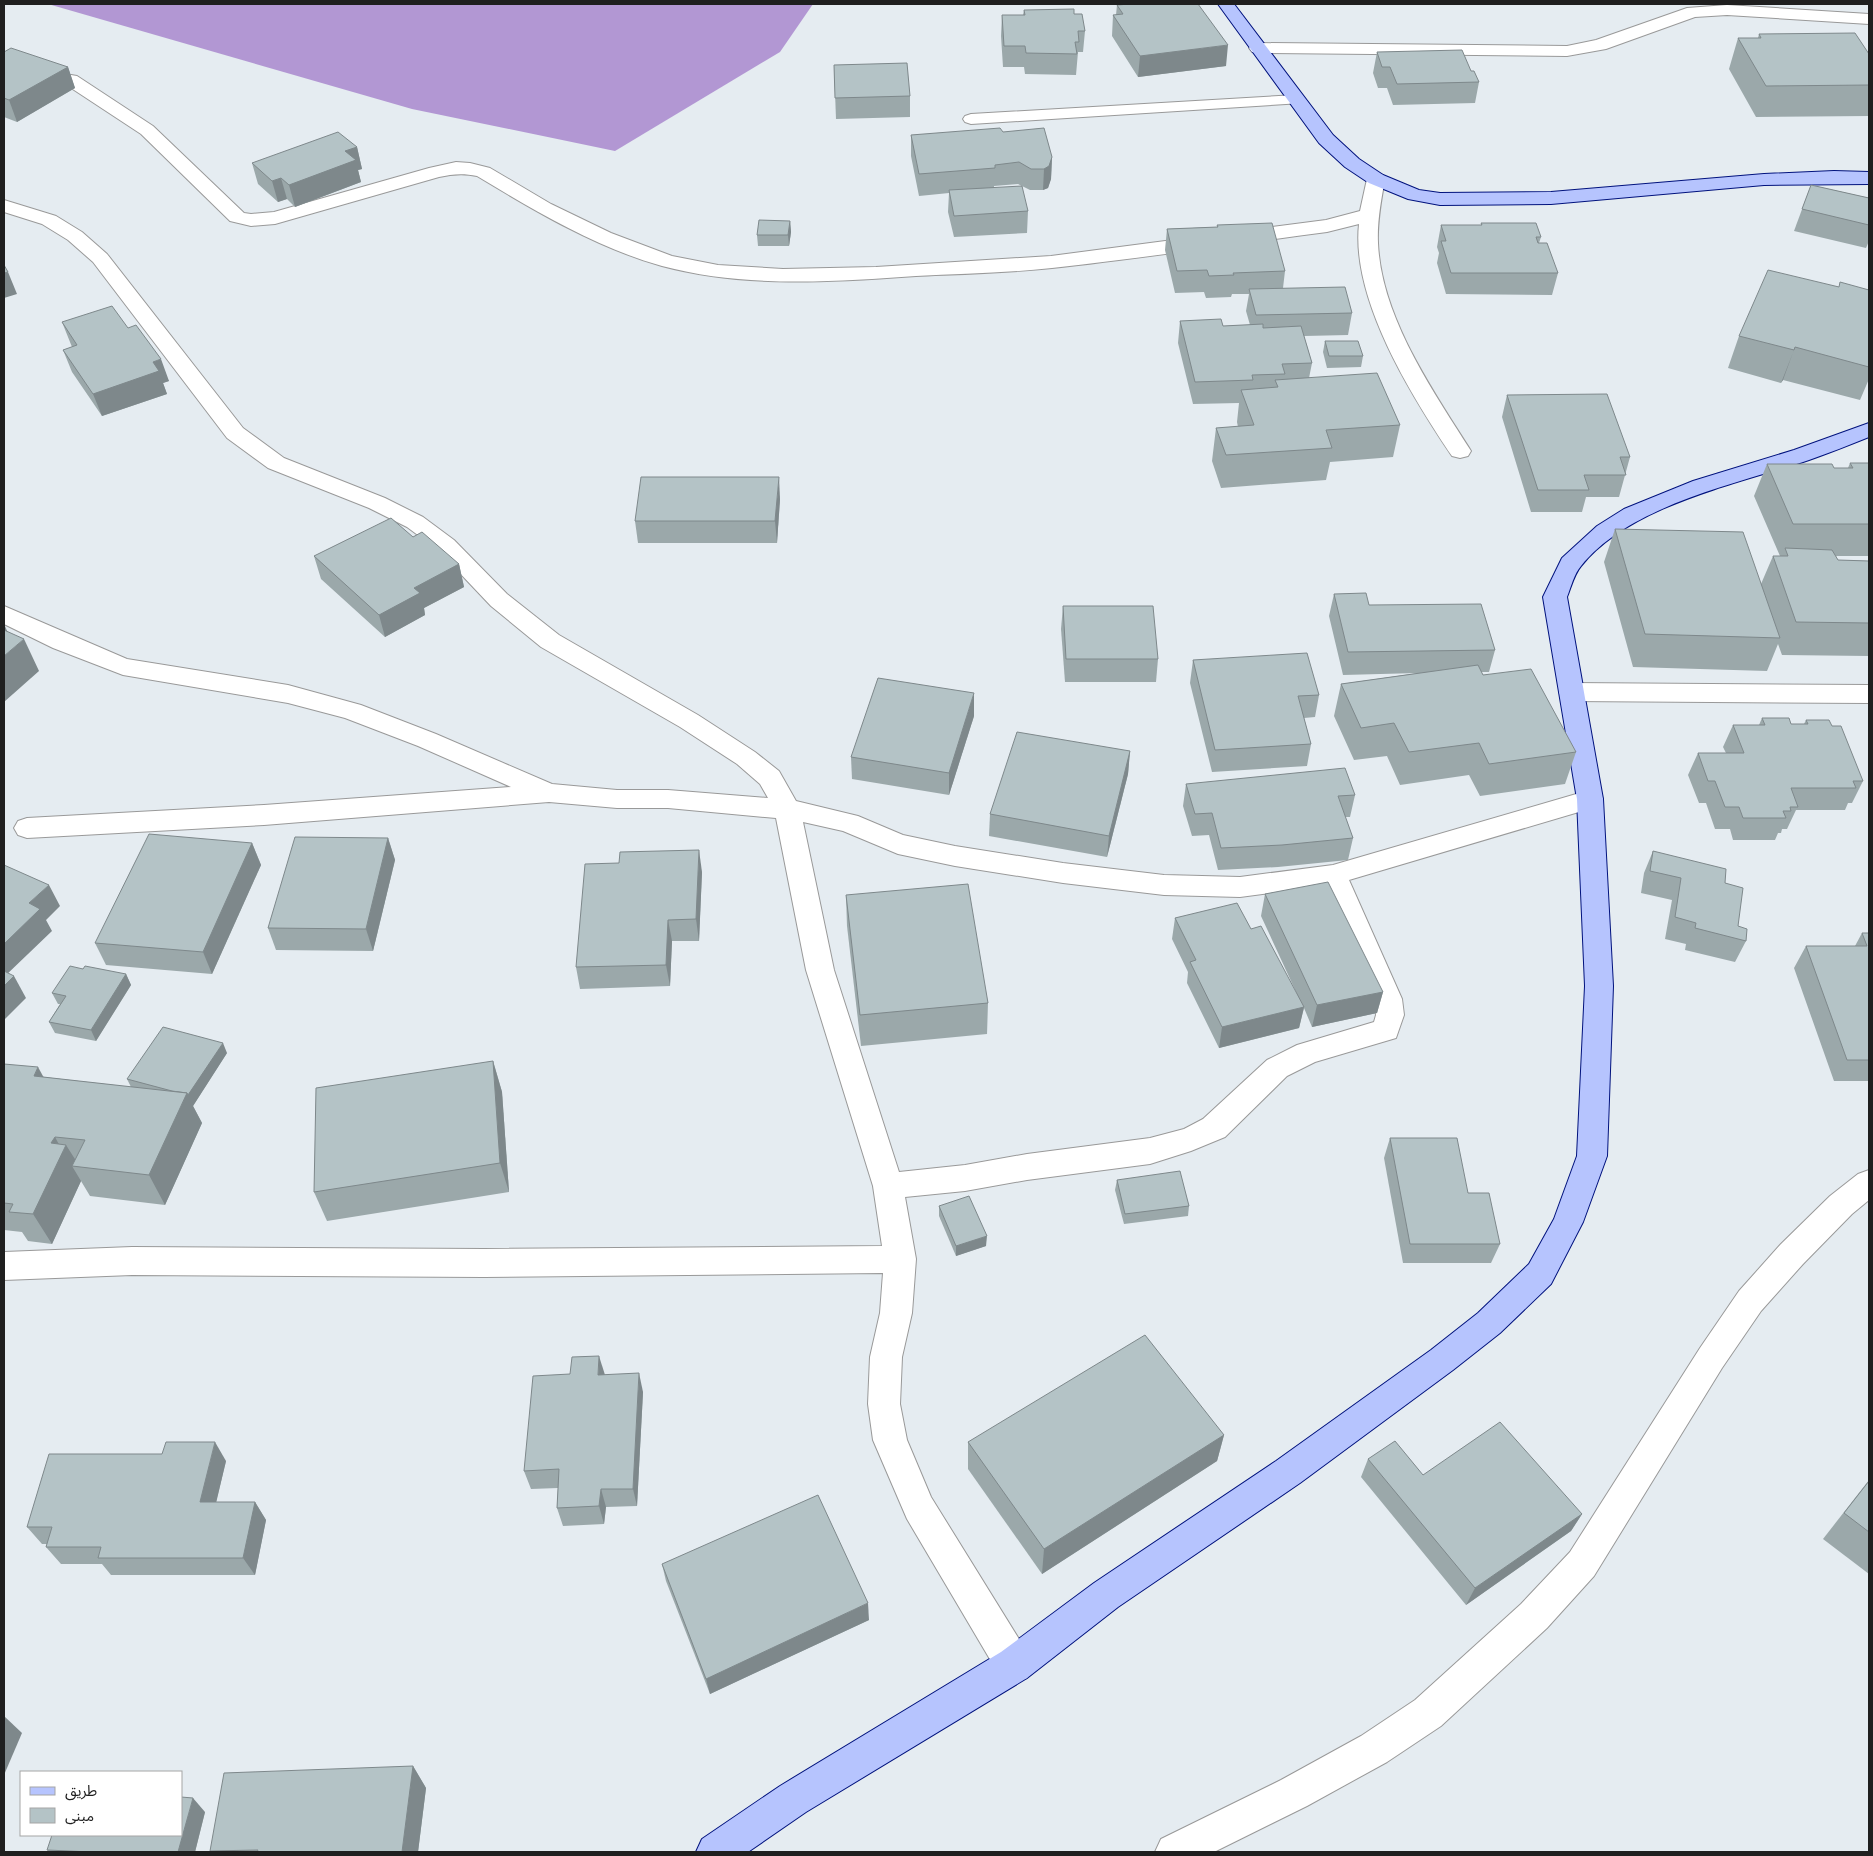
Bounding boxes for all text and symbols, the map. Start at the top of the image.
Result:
legend [20,1771,182,1836]
text: طريق [65,1781,97,1801]
text: مبنى [65,1806,94,1825]

